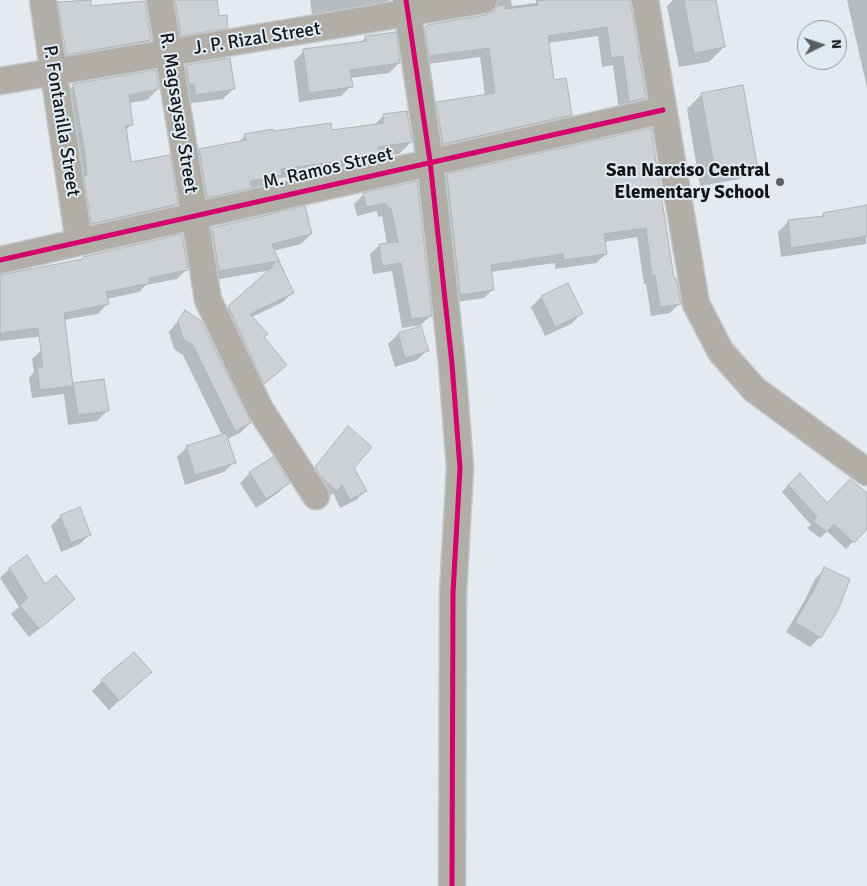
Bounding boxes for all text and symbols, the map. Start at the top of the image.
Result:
street label: J. P. Rizal Street [192,18,322,60]
north arrow [797,20,847,70]
street label: R. Magsaysay Street [154,31,202,195]
text: N [828,39,845,49]
street label: P. Fontanilla Street [38,44,84,198]
street label: M. Ramos Street [261,143,395,195]
place label: San Narciso Central Elementary School [606,160,770,204]
marker: San Narciso Central Elementary School [774,176,786,188]

